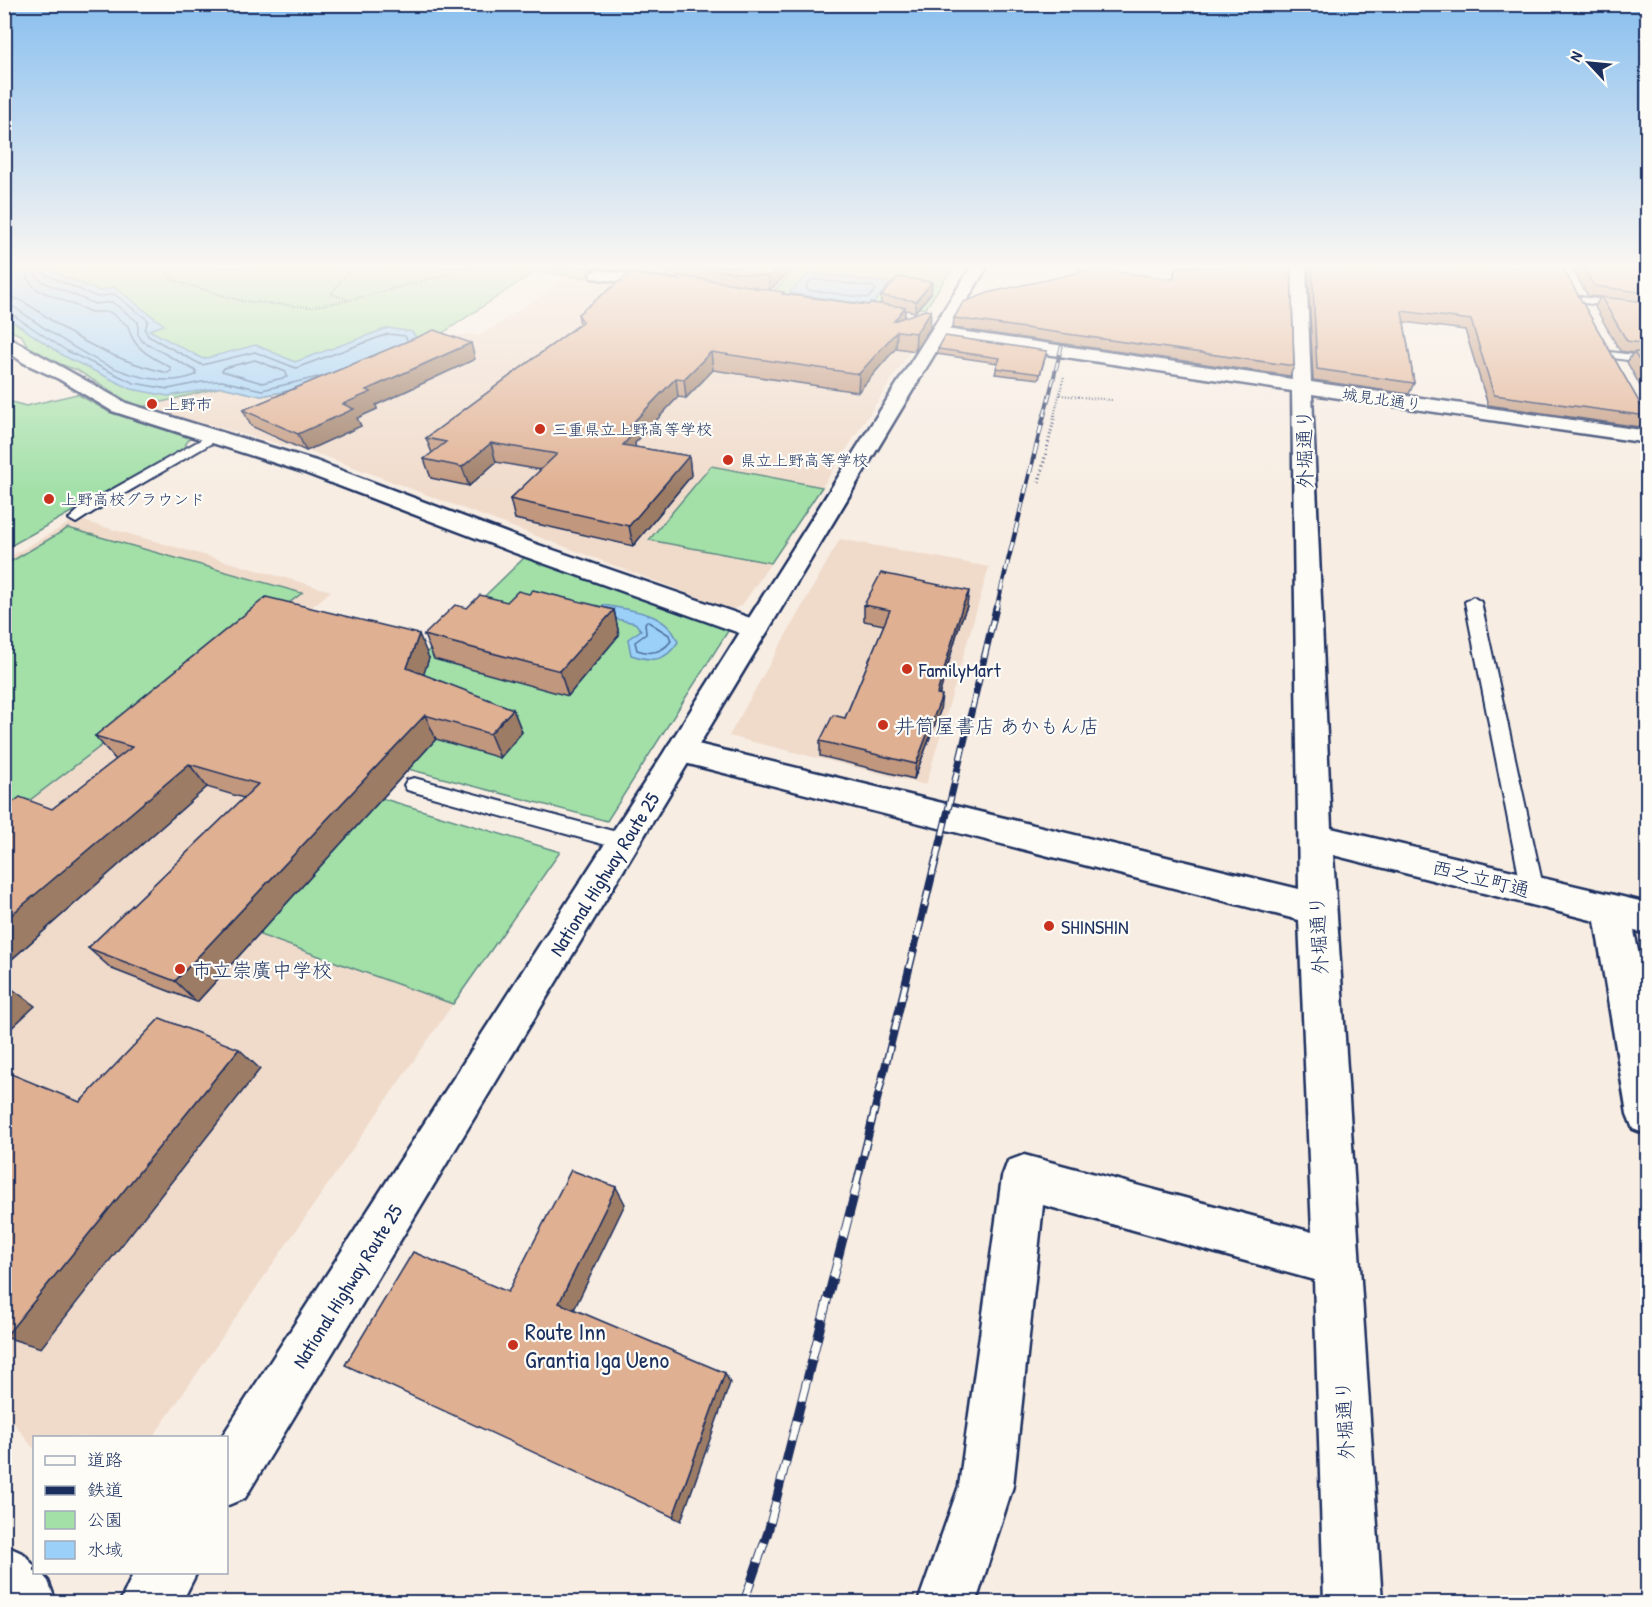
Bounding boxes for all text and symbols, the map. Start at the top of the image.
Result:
north arrow [1559,33,1619,93]
text: N [1564,47,1587,65]
street label: 城見北通り [1341,383,1423,415]
place label: 上野市 [164,393,212,415]
marker: 上野市 [145,397,159,411]
street label: 外堀通り [1290,409,1318,489]
place label: 三重県立上野高等学校 [552,418,712,440]
marker: 三重県立上野高等学校 [533,422,547,436]
place label: 県立上野高等学校 [740,449,868,471]
marker: 県立上野高等学校 [721,453,735,467]
place label: 上野高校グラウンド [61,488,205,510]
marker: 上野高校グラウンド [42,492,56,506]
place label: FamilyMart [918,656,1002,683]
marker: FamilyMart [900,662,914,676]
place label: 井筒屋書店 あかもん店 [895,712,1100,739]
marker: 井筒屋書店 あかもん店 [876,718,890,732]
street label: National Highway Route 25 [543,787,666,961]
street label: 西之立町通 [1429,853,1533,903]
street label: 外堀通り [1302,894,1334,976]
place label: SHINSHIN [1061,913,1129,940]
marker: SHINSHIN [1042,919,1056,933]
place label: 市立崇廣中学校 [192,956,332,983]
marker: 市立崇廣中学校 [173,962,187,976]
street label: National Highway Route 25 [286,1199,409,1373]
place label: Route Inn Grantia Iga Ueno [525,1315,669,1375]
marker: Route Inn Grantia Iga Ueno [506,1338,520,1352]
street label: 外堀通り [1328,1379,1360,1461]
legend [33,1436,228,1574]
text: 道路 [87,1447,123,1472]
text: 鉄道 [87,1477,123,1502]
text: 公園 [87,1507,123,1532]
text: 水域 [87,1537,123,1562]

